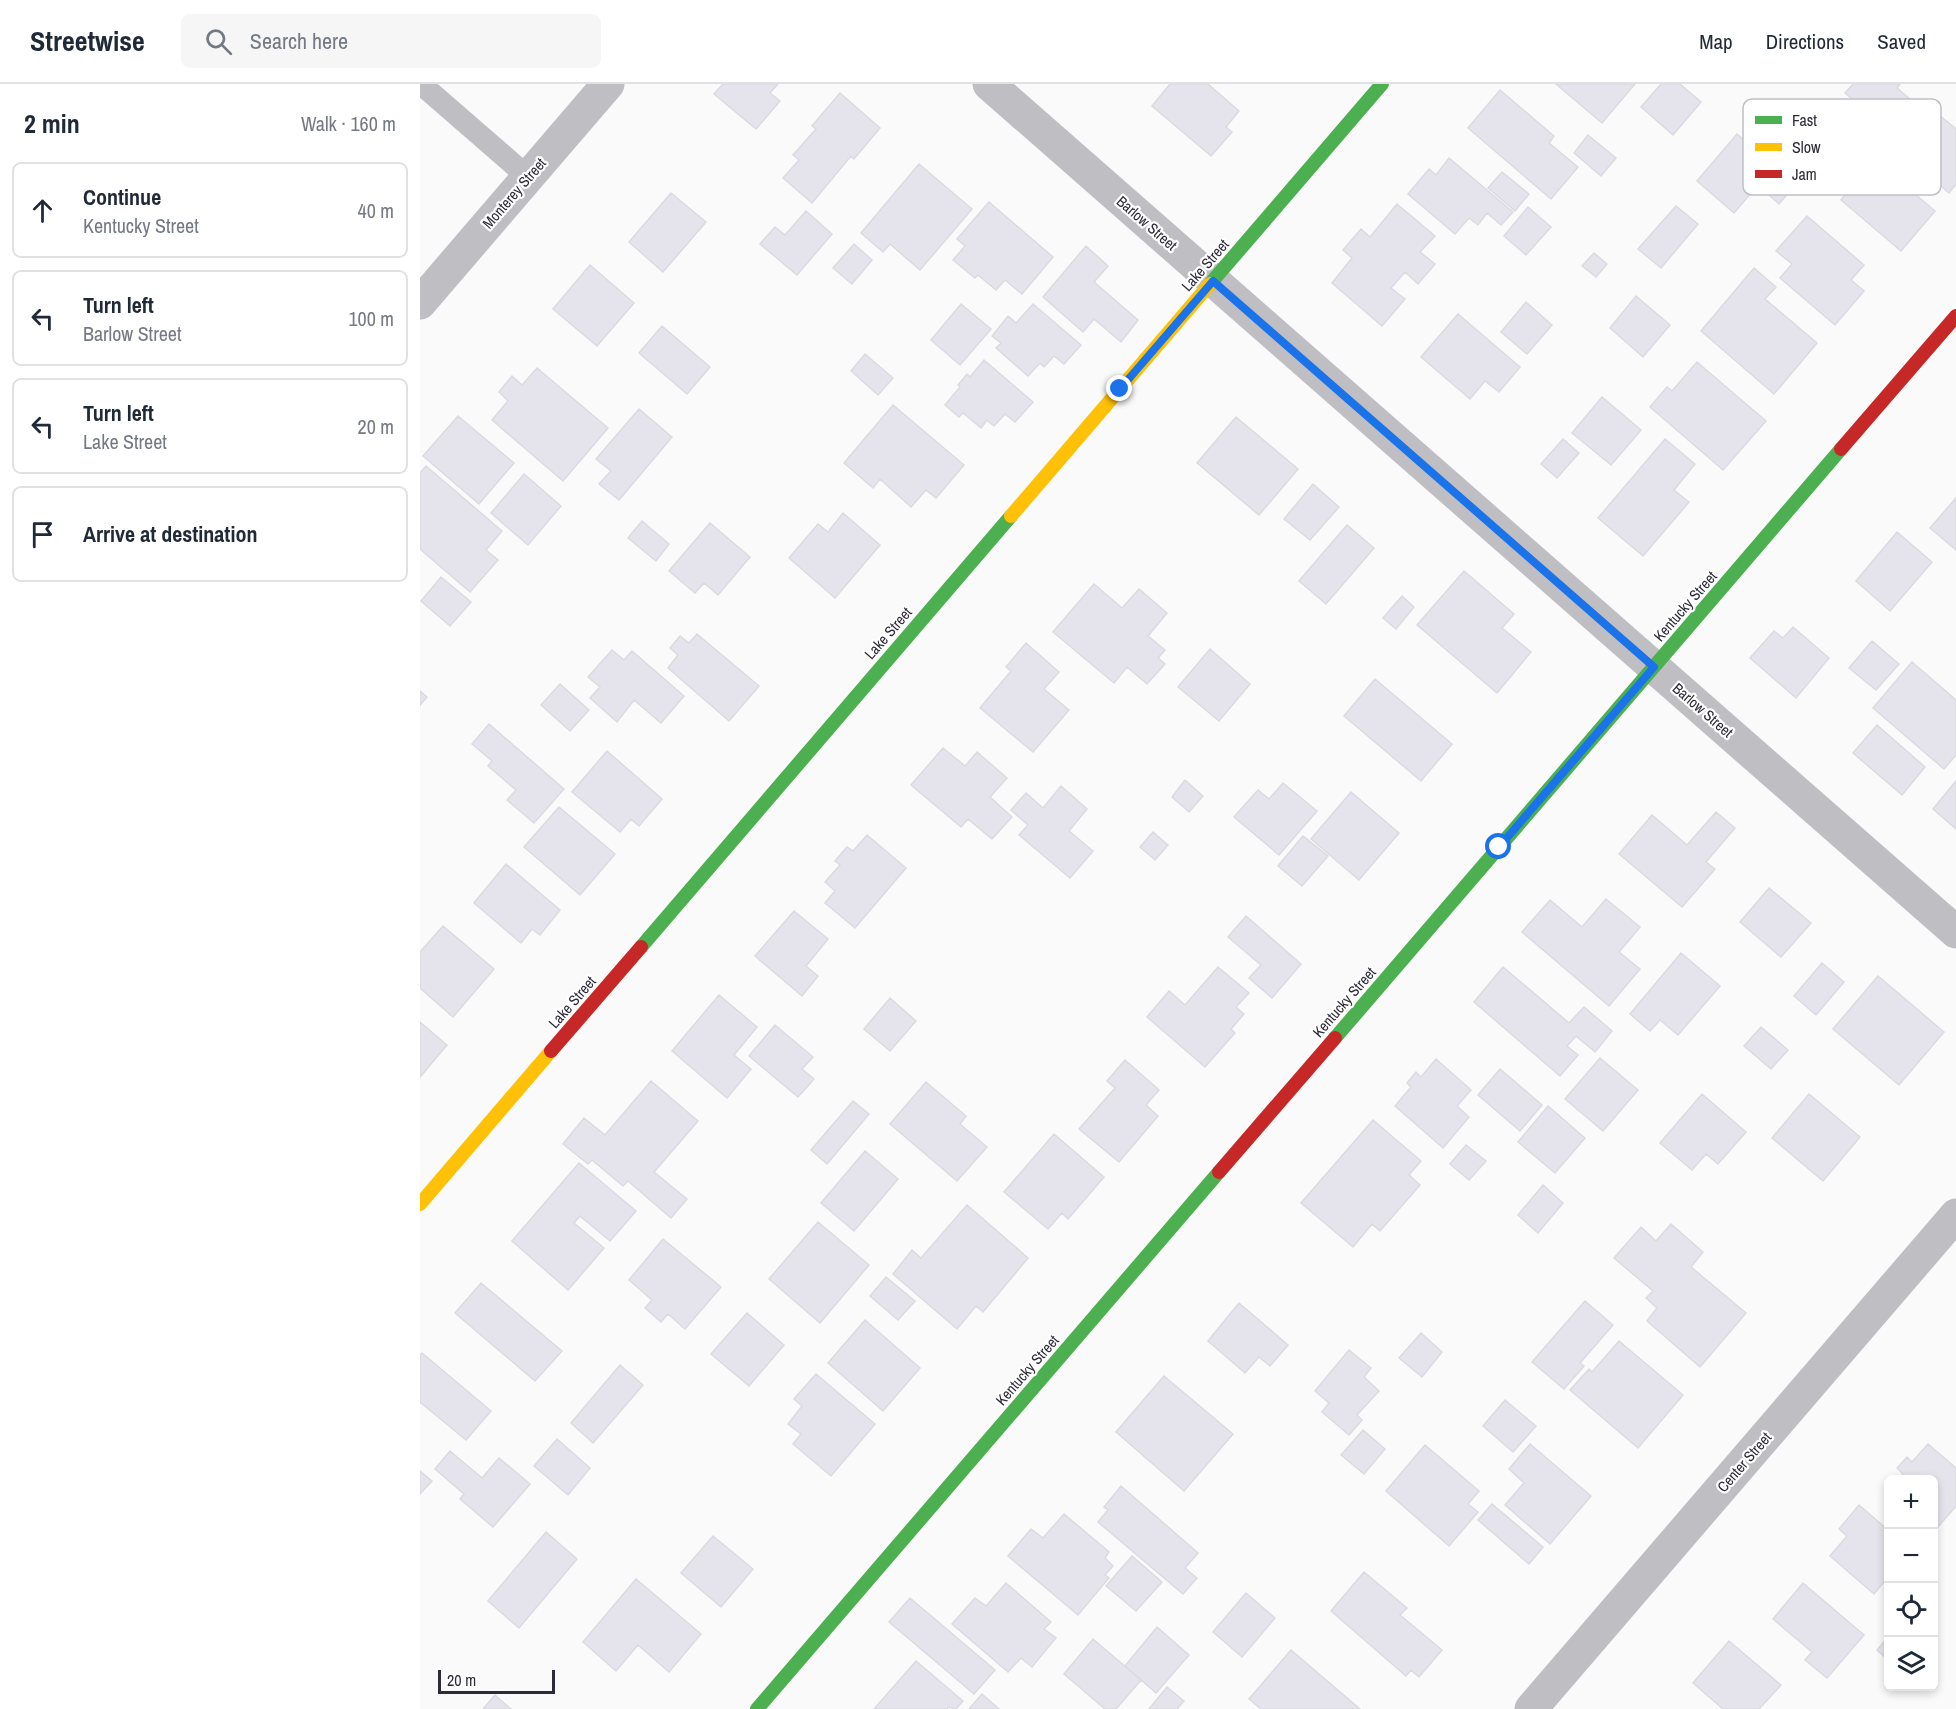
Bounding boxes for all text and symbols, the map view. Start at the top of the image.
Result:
search box [181,14,601,68]
text: Streetwise [30,22,145,60]
icon: search [202,25,235,58]
text: Search here [250,26,348,56]
text: Map [1699,27,1733,56]
text: Directions [1766,27,1844,56]
text: Saved [1877,27,1926,56]
legend [1743,99,1941,195]
text: 2 min [24,106,80,141]
text: Fast [1792,109,1817,131]
text: Walk · 160 m [301,110,396,137]
text: Slow [1792,136,1821,158]
street label: Monterey Street [477,153,551,233]
text: Jam [1792,163,1817,185]
text: Continue [83,182,161,212]
street label: Barlow Street [1112,191,1182,256]
icon: ahead [26,194,59,227]
text: 40 m [358,197,394,224]
text: Kentucky Street [83,212,199,239]
street label: Lake Street [1176,234,1234,296]
text: Turn left [83,290,154,320]
icon: left [26,302,59,335]
text: 100 m [348,305,394,332]
text: Barlow Street [83,320,181,347]
route end [1106,375,1132,401]
text: Turn left [83,398,154,428]
icon: left [26,410,59,443]
text: 20 m [358,413,394,440]
text: Lake Street [83,428,167,455]
icon: arrive [26,518,59,551]
text: Arrive at destination [83,519,257,549]
street label: Kentucky Street [1649,566,1722,646]
street label: Lake Street [859,602,917,664]
street label: Barlow Street [1668,678,1738,743]
route start [1485,833,1511,859]
street label: Kentucky Street [1308,962,1381,1042]
street label: Lake Street [543,971,601,1033]
street label: Kentucky Street [991,1330,1064,1410]
street label: Center Street [1712,1427,1776,1496]
map controls [1884,1475,1938,1691]
button: + [1884,1475,1938,1529]
button: − [1884,1529,1938,1583]
button: locate [1884,1583,1938,1637]
button: layers [1884,1637,1938,1691]
scale bar [438,1667,555,1694]
text: 20 m [447,1669,476,1691]

